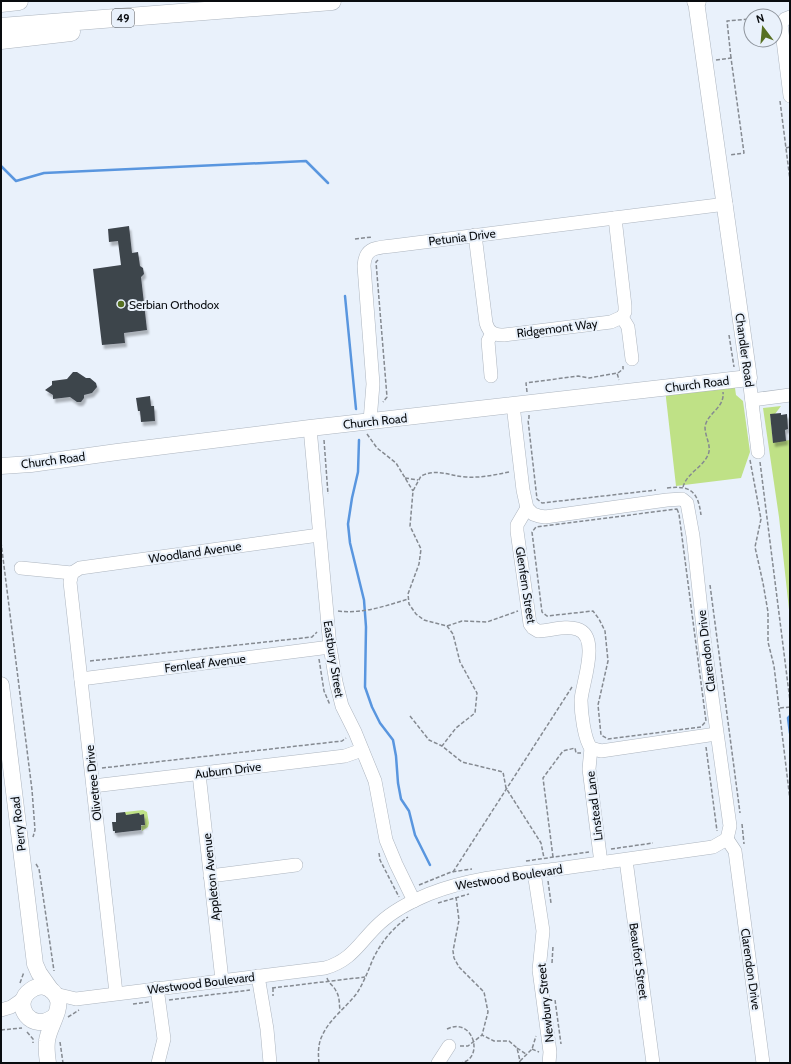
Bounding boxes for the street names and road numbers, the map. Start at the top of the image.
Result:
road number: 49 [112,9,134,27]
street label: Petunia Drive [427,225,497,249]
street label: Chandler Road [732,312,758,388]
street label: Ridgemont Way [516,316,598,340]
street label: Church Road [664,373,730,395]
street label: Church Road [342,410,408,432]
street label: Church Road [20,449,86,471]
street label: Woodland Avenue [148,538,242,566]
street label: Glenfern Street [513,546,539,624]
street label: Clarendon Drive [694,609,718,693]
street label: Eastbury Street [321,619,347,699]
street label: Fernleaf Avenue [164,651,246,675]
street label: Olivetree Drive [82,744,104,822]
street label: Auburn Drive [194,758,262,782]
street label: Linstead Lane [582,770,606,842]
street label: Perry Road [7,796,29,852]
street label: Appleton Avenue [199,833,223,921]
street label: Westwood Boulevard [454,861,564,893]
street label: Beaufort Street [626,922,652,1000]
street label: Clarendon Drive [738,927,764,1011]
street label: Newbury Street [533,963,557,1043]
street label: Westwood Boulevard [146,969,256,997]

